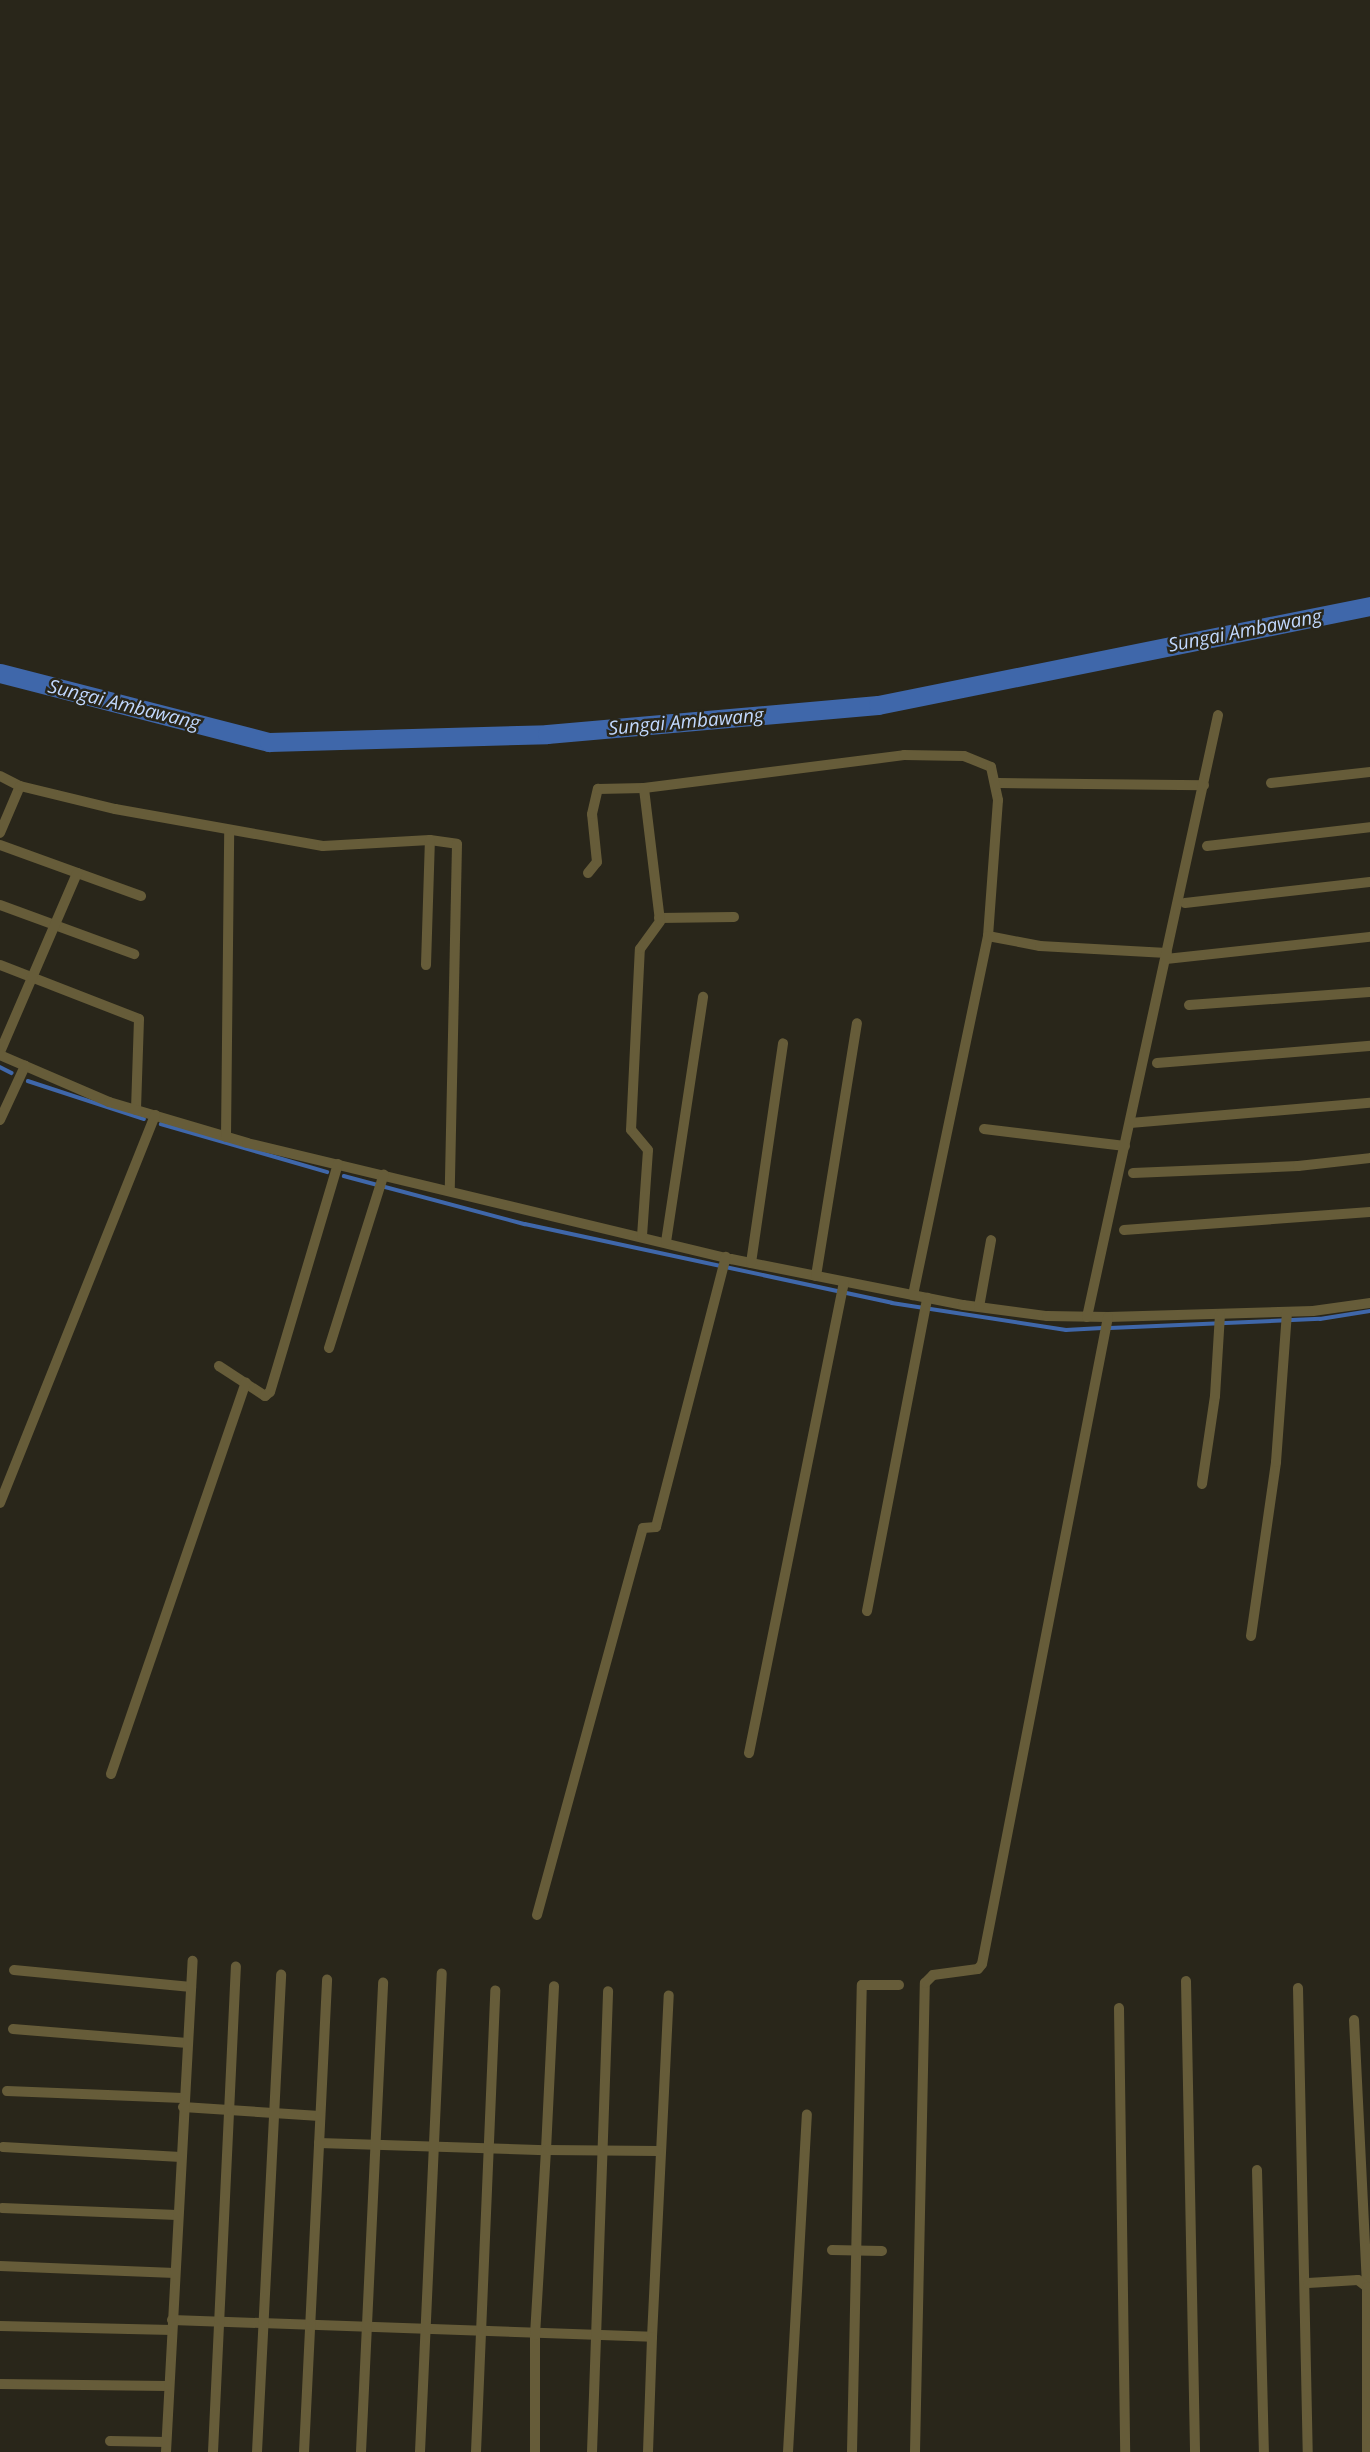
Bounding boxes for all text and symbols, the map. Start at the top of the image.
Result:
water label: Sungai Ambawang [1166,605,1324,657]
water label: Sungai Ambawang [46,675,202,735]
water label: Sungai Ambawang [607,704,765,740]

